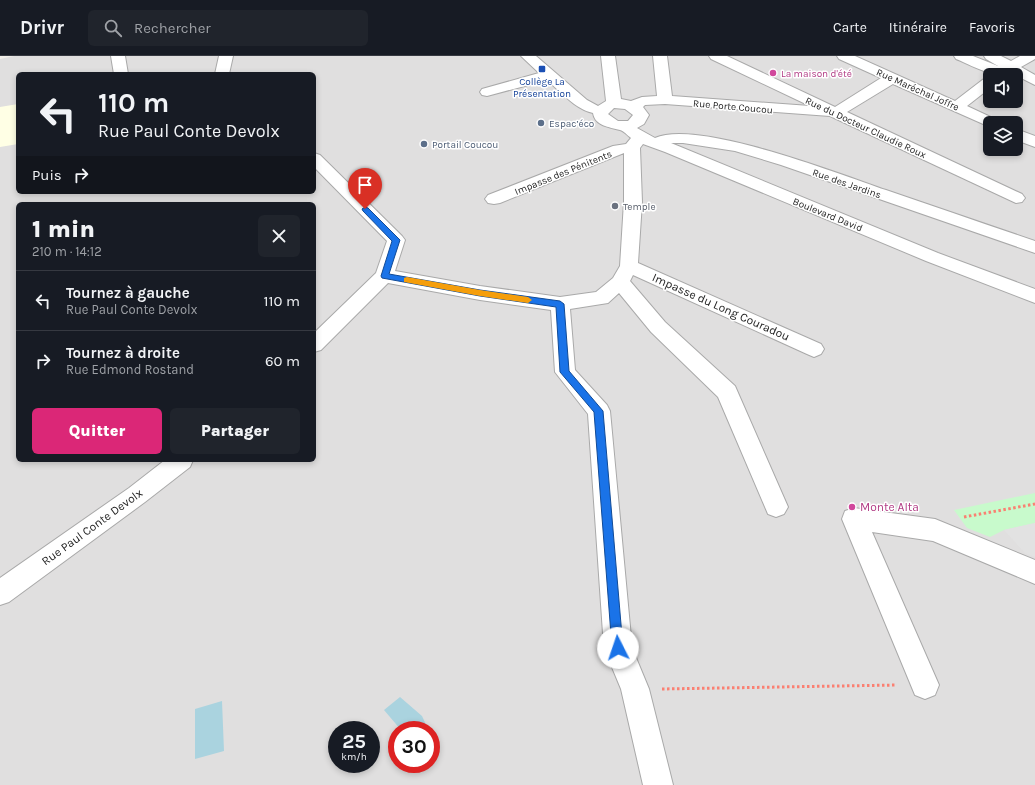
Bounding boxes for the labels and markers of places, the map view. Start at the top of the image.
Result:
marker: Collège La Présentation [537,64,547,74]
marker: La maison d'été [768,68,778,78]
place label: La maison d'été [781,68,852,80]
place label: Collège La Présentation [513,76,571,100]
marker: Espac’éco [536,118,546,128]
place label: Espac’éco [549,118,594,130]
marker: Portail Coucou [419,139,429,149]
place label: Portail Coucou [432,139,498,151]
pin [348,168,382,209]
marker: Temple [610,201,620,211]
place label: Temple [623,201,656,213]
place label: Monte Alta [860,500,919,514]
marker: Monte Alta [847,502,857,512]

